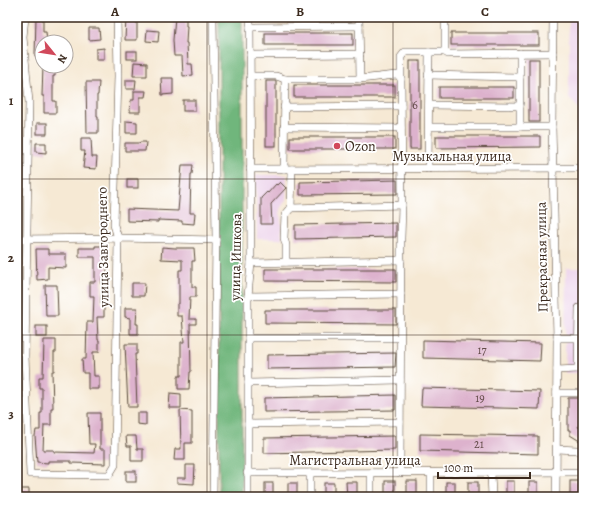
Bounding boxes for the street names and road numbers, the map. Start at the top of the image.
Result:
street label: Музыкальная улица [392,147,512,166]
street label: улица Завгороднего [92,186,114,309]
street label: Прекрасная улица [532,201,552,313]
street label: улица Ишкова [226,213,246,302]
street label: Магистральная улица [289,451,421,470]

